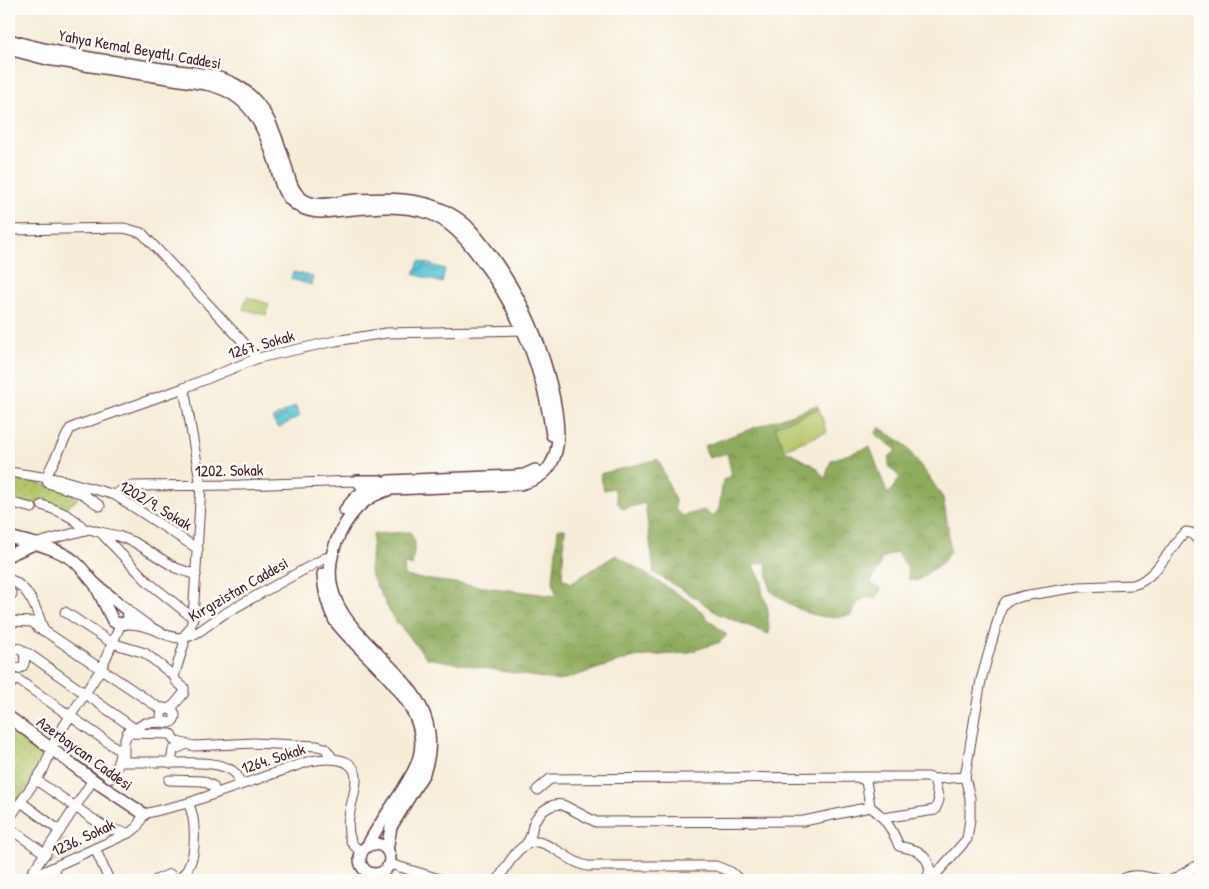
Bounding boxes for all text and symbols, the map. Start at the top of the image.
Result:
street label: Yahya Kemal Beyatlı Caddesi [57,24,223,74]
street label: 1267. Sokak [225,324,297,364]
street label: 1202. Sokak [195,458,264,482]
street label: 1202/9. Sokak [116,475,197,535]
street label: Kırgızistan Caddesi [184,552,292,626]
street label: Azerbaycan Caddesi [32,711,138,795]
street label: 1264. Sokak [238,737,308,779]
street label: 1236. Sokak [48,813,118,861]

